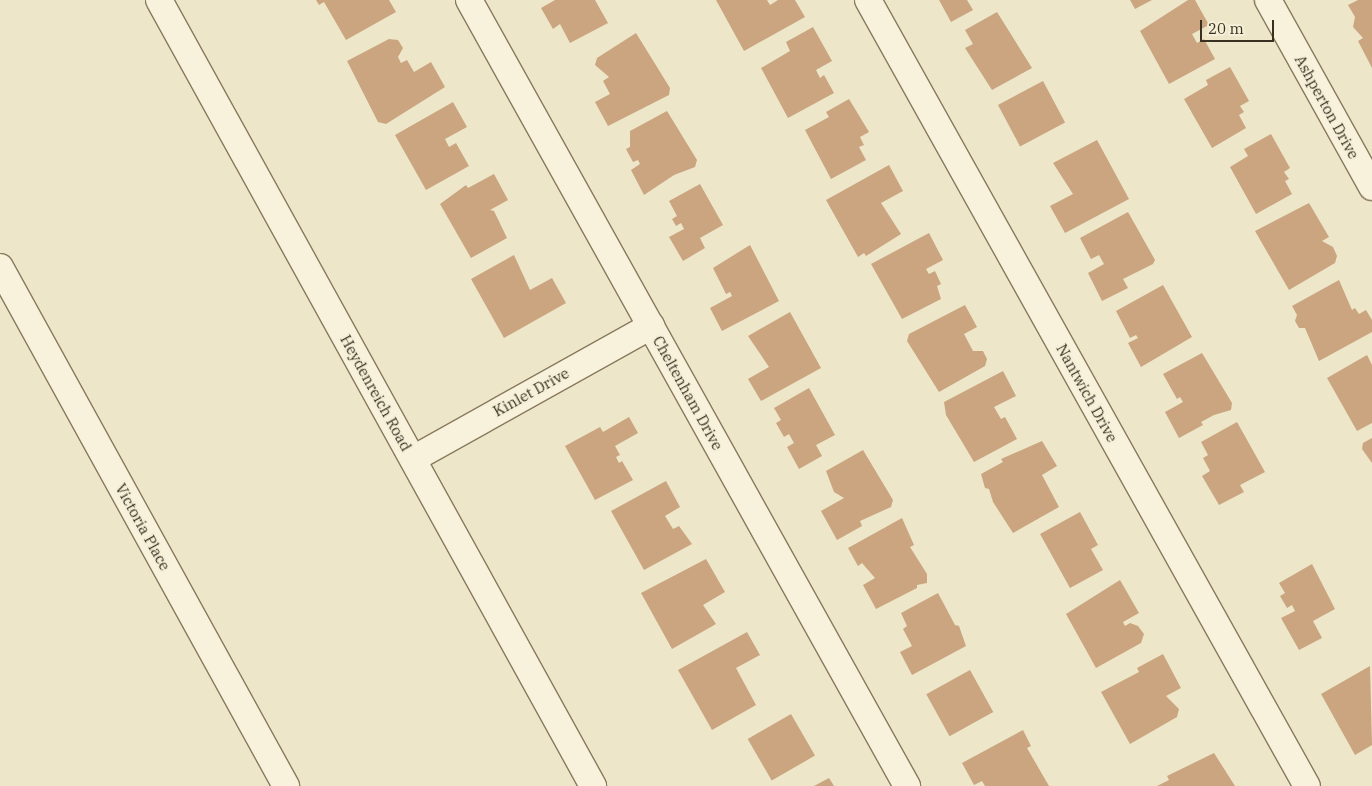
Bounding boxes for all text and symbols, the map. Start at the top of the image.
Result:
scale bar [1202,10,1276,42]
text: 20 m [1208,19,1244,38]
street label: Ashperton Drive [1291,52,1363,162]
street label: Heydenreich Road [337,332,415,454]
street label: Cheltenham Drive [649,333,727,453]
street label: Nantwich Drive [1053,341,1121,445]
street label: Kinlet Drive [490,364,572,420]
street label: Victoria Place [112,480,174,574]

